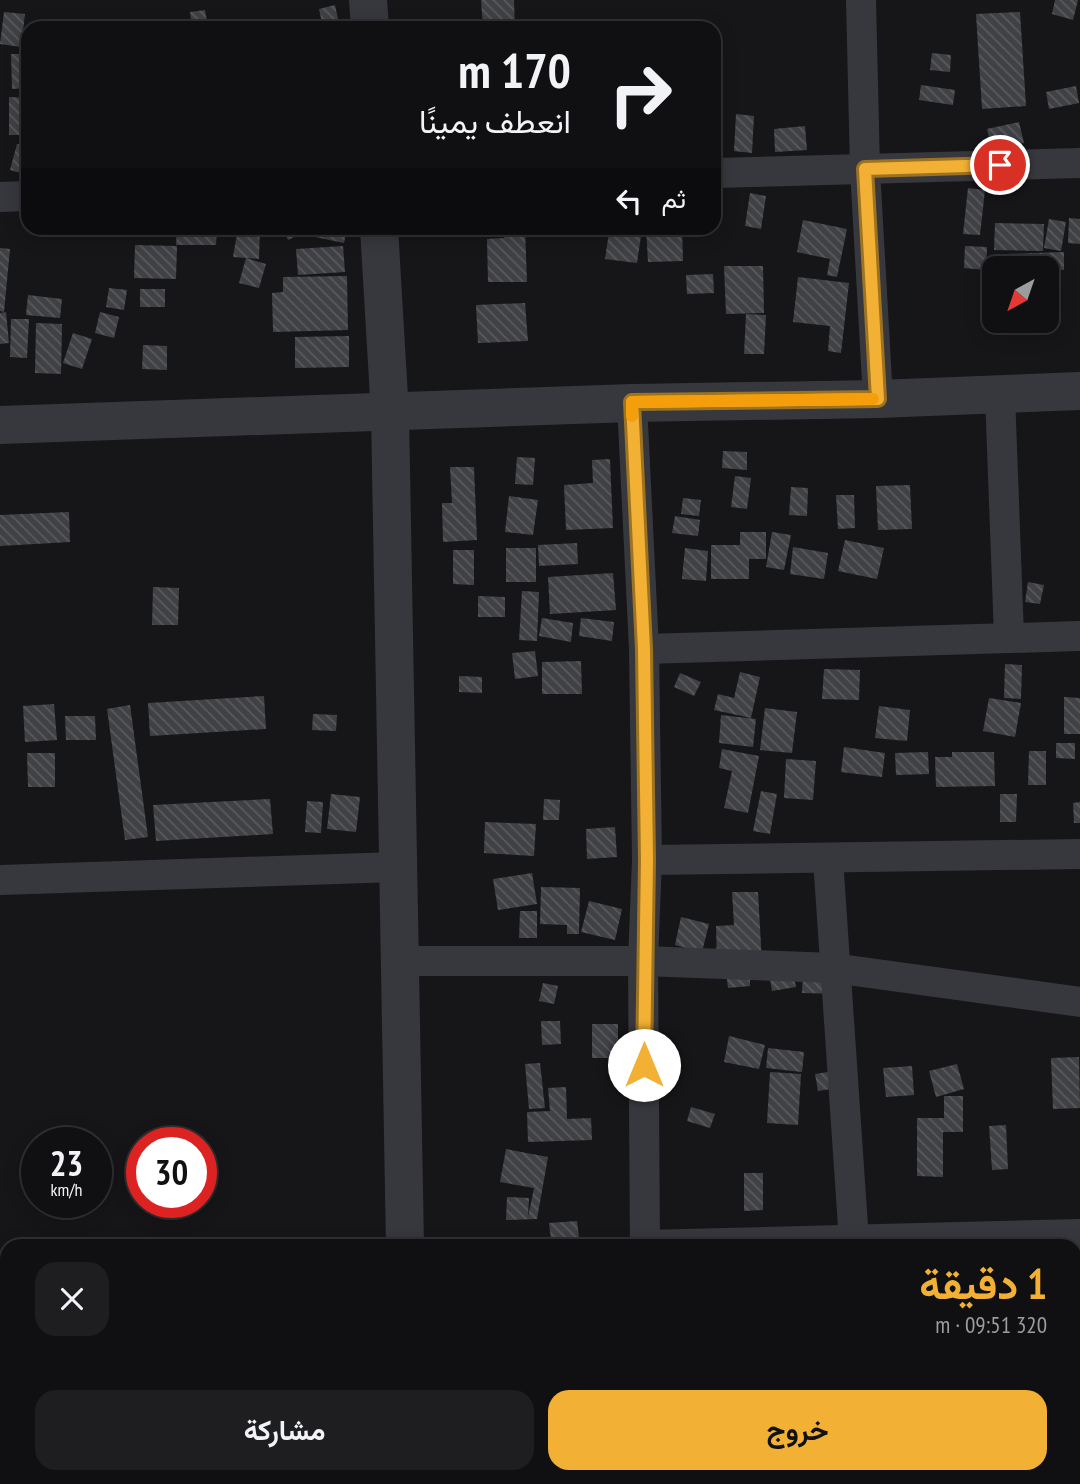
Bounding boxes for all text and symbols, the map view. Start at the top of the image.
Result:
text: 170 m [458,38,571,102]
icon: right [595,49,686,140]
text: انعطف يمينًا [419,100,571,142]
pin [970,135,1030,195]
icon: arrive [981,146,1019,184]
icon: left [610,182,648,220]
text: ثم [662,182,686,215]
north arrow [982,256,1059,332]
map controls [982,256,1059,333]
position arrow [607,1028,681,1102]
speed limit sign: 30 [126,1127,217,1218]
text: 23 [50,1140,83,1186]
text: km/h [51,1178,82,1201]
text: 1 دقيقة [919,1256,1047,1311]
button: close [35,1262,109,1336]
text: 320 m · 09:51 [935,1310,1047,1339]
button: مشاركة [35,1390,534,1470]
button: خروج [548,1390,1047,1470]

